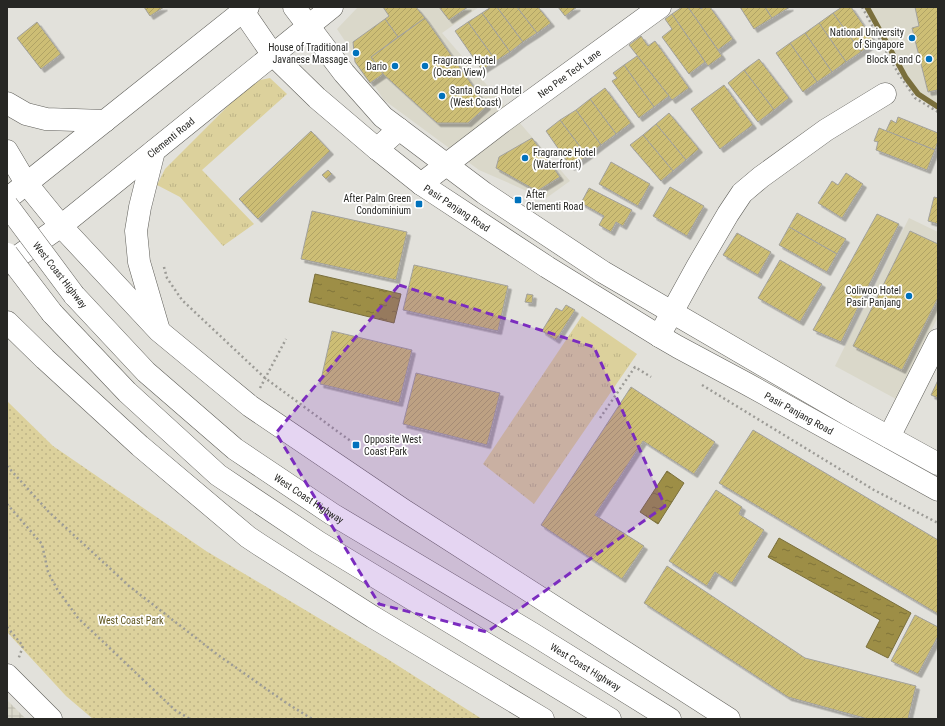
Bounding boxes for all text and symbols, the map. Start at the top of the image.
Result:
place label: National University of Singapore [830,27,904,50]
marker: National University of Singapore [907,33,917,43]
place label: House of Traditional Javanese Massage [268,42,348,65]
street label: Neo Pee Teck Lane [535,46,603,100]
marker: House of Traditional Javanese Massage [351,48,361,58]
place label: Block B and C [866,54,921,65]
marker: Block B and C [924,54,934,64]
place label: Fragrance Hotel (Ocean View) [433,55,496,79]
place label: Dario [366,61,387,72]
marker: Dario [390,61,400,71]
marker: Fragrance Hotel (Ocean View) [420,61,430,71]
place label: Santa Grand Hotel (West Coast) [450,85,522,109]
marker: Santa Grand Hotel (West Coast) [437,91,447,101]
street label: Clementi Road [145,115,196,160]
place label: Fragrance Hotel (Waterfront) [533,147,596,171]
marker: Fragrance Hotel (Waterfront) [520,153,530,163]
street label: Pasir Panjang Road [422,182,492,234]
place label: After Clementi Road [526,189,583,212]
place label: After Palm Green Condominium [344,193,411,216]
marker: After Clementi Road [513,195,523,205]
marker: After Palm Green Condominium [414,199,424,209]
street label: West Coast Highway [31,240,89,310]
place label: Coliwoo Hotel Pasir Panjang [846,285,901,308]
marker: Coliwoo Hotel Pasir Panjang [904,291,914,301]
street label: Pasir Panjang Road [763,389,835,436]
place label: Opposite West Coast Park [364,434,421,457]
marker: Opposite West Coast Park [351,440,361,450]
street label: West Coast Highway [272,471,346,525]
park label: West Coast Park [98,615,164,626]
street label: West Coast Highway [548,641,623,693]

